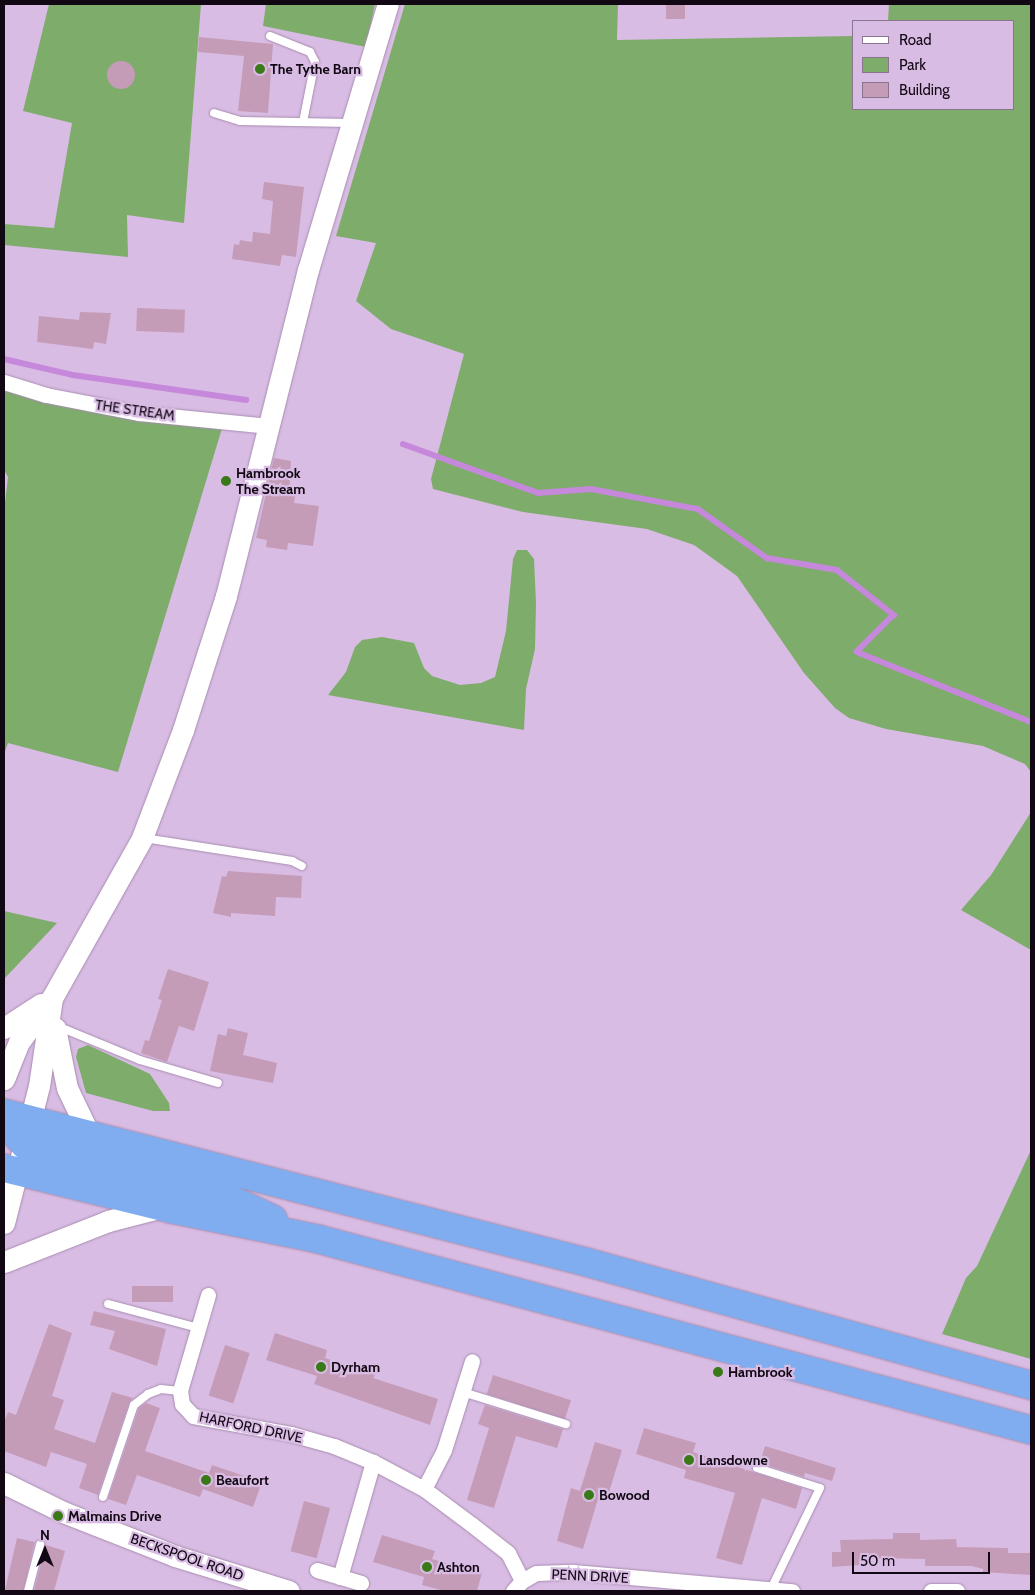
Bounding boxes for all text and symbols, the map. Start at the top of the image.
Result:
legend [852,20,1015,110]
text: Road [899,31,932,49]
text: Park [899,56,926,74]
place label: The Tythe Barn [270,61,361,77]
marker: The Tythe Barn [254,63,266,75]
text: Building [899,81,950,99]
street label: THE STREAM [94,396,176,424]
place label: Hambrook The Stream [236,465,305,498]
marker: Hambrook The Stream [220,475,232,487]
place label: Dyrham [331,1359,380,1375]
marker: Dyrham [315,1361,327,1373]
place label: Hambrook [728,1364,792,1380]
marker: Hambrook [712,1366,724,1378]
street label: HARFORD DRIVE [198,1408,304,1446]
place label: Lansdowne [699,1452,768,1468]
marker: Lansdowne [683,1454,695,1466]
place label: Beaufort [216,1472,269,1488]
marker: Beaufort [200,1474,212,1486]
place label: Bowood [599,1487,650,1503]
marker: Bowood [583,1489,595,1501]
place label: Malmains Drive [68,1508,162,1524]
marker: Malmains Drive [52,1510,64,1522]
north arrow [20,1525,70,1575]
text: N [40,1526,50,1544]
street label: BECKSPOOL ROAD [128,1530,246,1584]
scale bar [855,1542,992,1574]
text: 50 m [860,1552,895,1570]
place label: Ashton [437,1559,480,1575]
marker: Ashton [421,1561,433,1573]
street label: PENN DRIVE [551,1566,629,1586]

